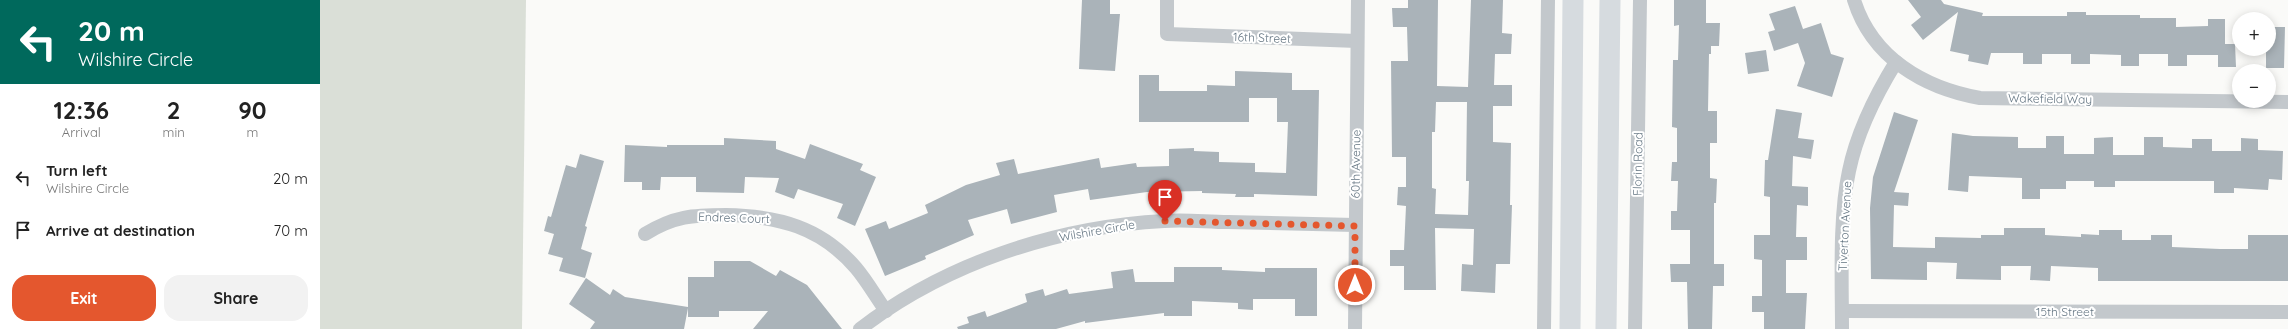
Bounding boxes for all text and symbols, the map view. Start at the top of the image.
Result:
map controls [2232,12,2276,108]
button: + [2232,12,2276,56]
text: 20 m [78,13,145,48]
icon: left [12,16,64,68]
street label: 16th Street [1233,29,1291,46]
text: Wilshire Circle [78,48,193,71]
button: − [2232,64,2276,108]
street label: Wakefield Way [2008,90,2092,107]
text: 12:36 [53,95,109,125]
text: 2 [167,95,181,125]
text: 90 [238,95,267,125]
text: Arrival [62,124,101,140]
text: min [163,124,185,140]
text: m [246,124,258,140]
street label: 60th Avenue [1347,129,1364,199]
street label: Florin Road [1629,132,1646,196]
text: Turn left [46,161,108,180]
icon: left [12,167,34,189]
text: 20 m [273,169,308,188]
text: Wilshire Circle [46,180,129,196]
pin [1148,180,1182,221]
street label: Tiverton Avenue [1835,180,1854,271]
icon: arrive [1154,186,1176,208]
street label: Endres Court [698,209,770,226]
street label: Wilshire Circle [1058,216,1136,245]
icon: arrive [12,219,34,241]
text: Arrive at destination [46,221,195,240]
text: 70 m [274,221,308,240]
position arrow [1334,264,1376,306]
button: Exit [12,275,156,321]
button: Share [164,275,308,321]
street label: 15th Street [2036,304,2094,319]

